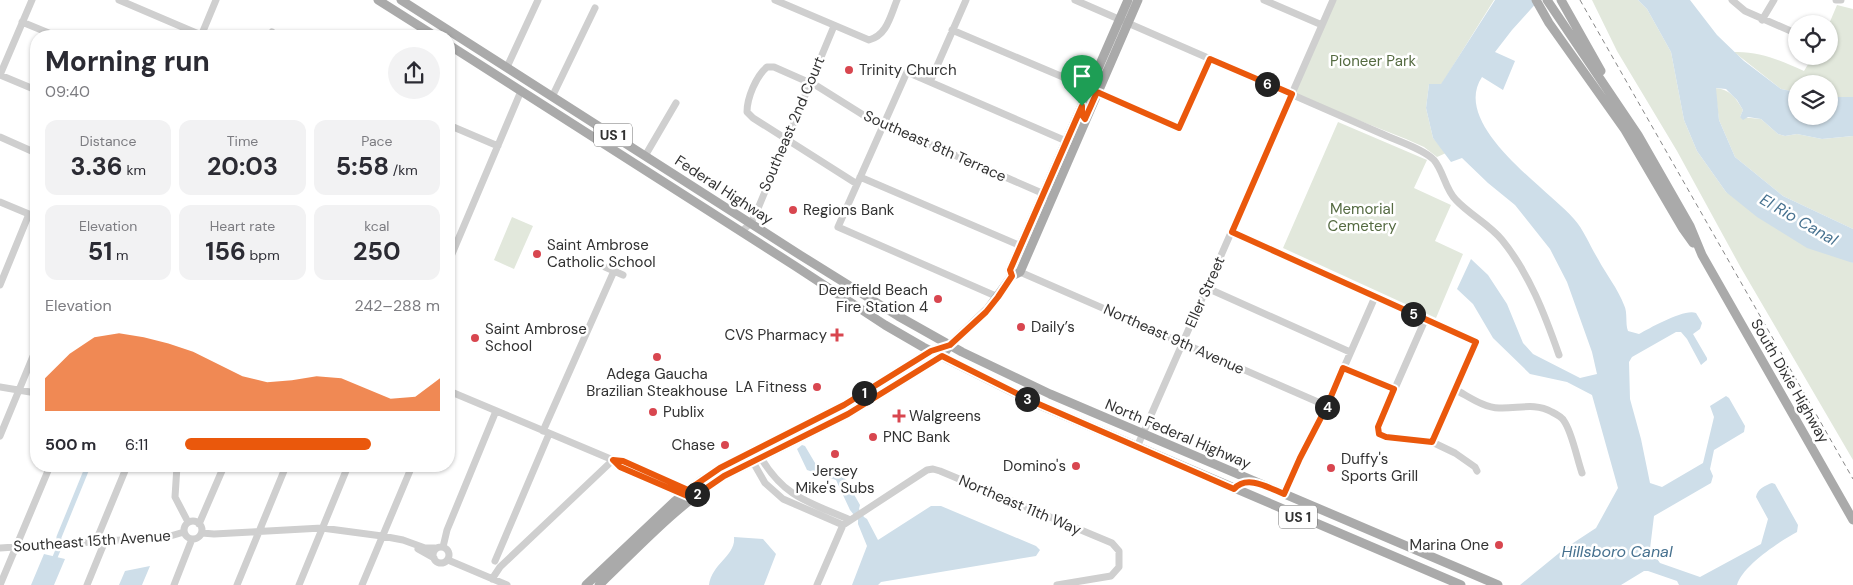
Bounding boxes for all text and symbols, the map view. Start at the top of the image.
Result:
map controls [1788,15,1838,125]
button: locate [1788,15,1838,65]
text: Morning run [45,43,210,80]
button: share [388,47,440,99]
park label: Pioneer Park [1330,51,1416,71]
street label: Southeast 2nd Court [755,53,830,195]
pin [1061,55,1103,106]
place label: Trinity Church [859,60,957,80]
icon: arrive [1068,62,1096,90]
marker: Trinity Church [843,64,855,76]
pin: 6 [1254,72,1280,96]
text: 6 [1263,75,1272,93]
button: layers [1788,75,1838,125]
text: 09:40 [45,81,90,102]
street label: Southeast 8th Terrace [861,106,1009,186]
road number: US 1 [594,124,632,146]
text: Distance [80,132,137,150]
text: Time [227,132,258,150]
text: Pace [361,132,393,150]
text: 3.36 [70,150,123,183]
text: 20:03 [207,150,278,183]
text: 5:58 [336,150,389,183]
street label: Federal Highway [671,151,778,230]
text: km [123,161,146,179]
text: /km [389,161,418,179]
water label: El Rio Canal [1756,189,1842,250]
park label: Memorial Cemetery [1328,199,1397,236]
place label: Regions Bank [803,200,895,220]
marker: Regions Bank [787,204,799,216]
text: Elevation [79,217,137,235]
text: Heart rate [210,217,275,235]
text: kcal [364,217,389,235]
text: 51 [88,235,112,268]
text: 156 [205,235,246,268]
text: 250 [353,235,401,268]
place label: Saint Ambrose Catholic School [547,235,656,272]
text: m [112,246,129,264]
text: bpm [246,246,280,264]
marker: Saint Ambrose Catholic School [531,248,543,260]
street label: Eller Street [1180,253,1230,331]
place label: Deerfield Beach Fire Station 4 [818,280,928,317]
marker: Deerfield Beach Fire Station 4 [932,293,944,305]
text: Elevation [45,295,112,316]
text: 242–288 m [355,295,440,316]
street label: Northeast 9th Avenue [1101,299,1247,379]
pin: 5 [1400,302,1426,326]
text: 5 [1409,305,1418,323]
street label: South Dixie Highway [1746,315,1834,447]
place label: Daily’s [1031,317,1075,337]
place label: Saint Ambrose School [485,319,587,356]
marker: Daily’s [1015,321,1027,333]
place label: CVS Pharmacy [724,325,828,345]
marker: CVS Pharmacy [831,329,843,341]
marker: Saint Ambrose School [469,332,481,344]
marker: Adega Gaucha Brazilian Steakhouse [651,351,663,363]
place label: Adega Gaucha Brazilian Steakhouse [586,364,728,401]
place label: LA Fitness [735,377,807,397]
pin: 1 [852,380,876,406]
marker: LA Fitness [811,381,823,393]
text: 1 [862,384,867,402]
pin: 3 [1014,386,1040,412]
text: 3 [1023,390,1032,408]
street label: North Federal Highway [1102,394,1255,474]
pin: 4 [1314,394,1340,420]
text: 4 [1323,398,1332,416]
place label: Publix [663,402,705,422]
marker: Publix [647,406,659,418]
place label: Walgreens [909,406,981,426]
marker: Walgreens [893,410,905,422]
place label: PNC Bank [883,427,951,447]
marker: PNC Bank [867,431,879,443]
text: 500 m [45,434,96,455]
text: 6:11 [125,434,148,455]
place label: Chase [671,435,715,455]
marker: Chase [719,439,731,451]
marker: Jersey Mike's Subs [829,448,841,460]
place label: Duffy's Sports Grill [1341,449,1418,486]
place label: Domino's [1003,456,1066,476]
marker: Domino's [1070,460,1082,472]
place label: Jersey Mike's Subs [795,461,875,498]
marker: Duffy's Sports Grill [1325,462,1337,474]
street label: Northeast 11th Way [956,470,1085,540]
pin: 2 [684,482,710,506]
text: 2 [693,485,702,503]
road number: US 1 [1279,506,1317,528]
street label: Southeast 15th Avenue [13,526,171,556]
place label: Marina One [1410,535,1489,555]
marker: Marina One [1493,539,1505,551]
water label: Hillsboro Canal [1561,541,1673,562]

